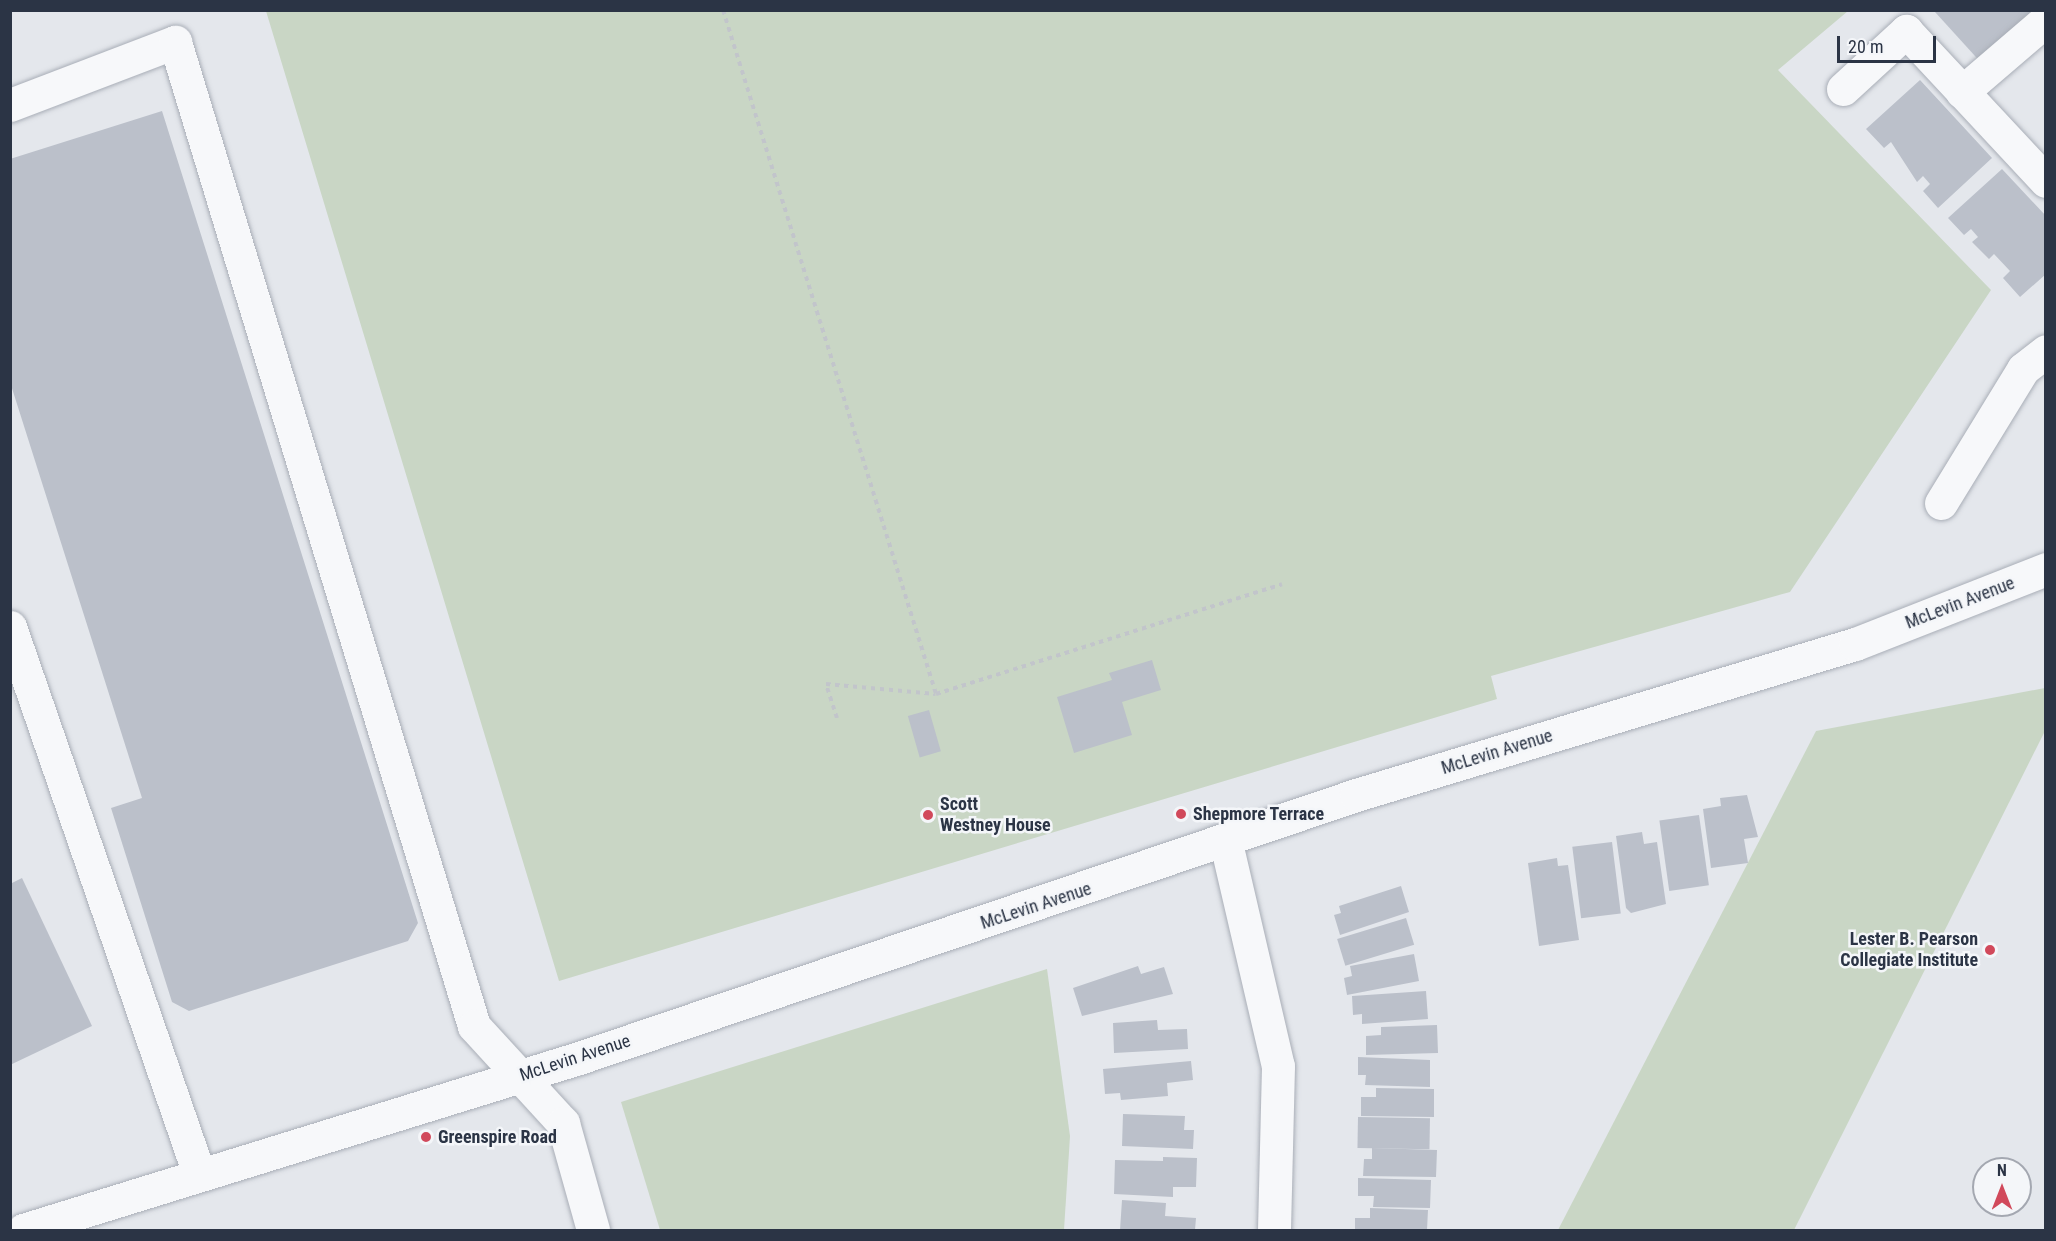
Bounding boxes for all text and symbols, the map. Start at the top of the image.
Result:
scale bar [1840,24,1939,62]
text: 20 m [1848,36,1883,57]
street label: McLevin Avenue [1902,572,2018,634]
street label: McLevin Avenue [1439,725,1555,779]
place label: Scott Westney House [940,794,1051,836]
place label: Shepmore Terrace [1193,803,1325,825]
marker: Shepmore Terrace [1174,807,1188,821]
marker: Scott Westney House [921,808,935,822]
street label: McLevin Avenue [978,878,1094,934]
place label: Lester B. Pearson Collegiate Institute [1840,929,1978,972]
marker: Lester B. Pearson Collegiate Institute [1983,943,1997,957]
street label: McLevin Avenue [517,1030,633,1086]
place label: Greenspire Road [438,1126,557,1148]
marker: Greenspire Road [419,1130,433,1144]
north arrow [1972,1157,2032,1217]
text: N [1997,1161,2007,1180]

